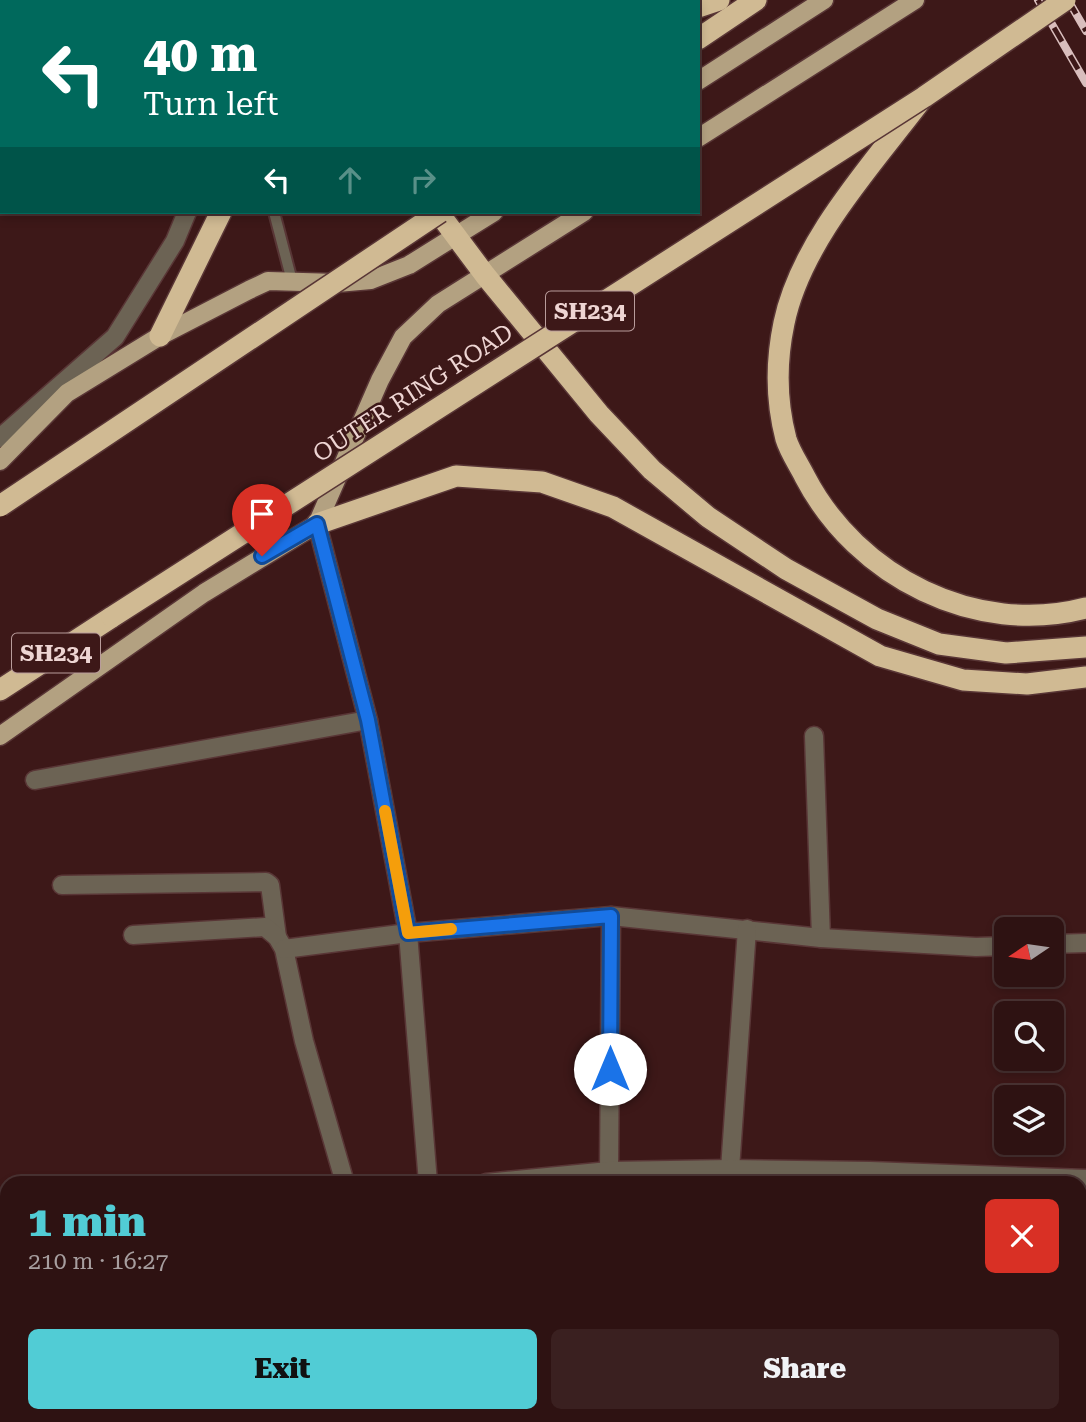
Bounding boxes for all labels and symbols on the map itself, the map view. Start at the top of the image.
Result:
road number: SH234 [546,292,634,330]
street label: OUTER RING ROAD [308,318,518,468]
pin [232,484,292,556]
road number: SH234 [12,634,100,673]
north arrow [994,917,1064,987]
position arrow [573,1032,647,1106]

